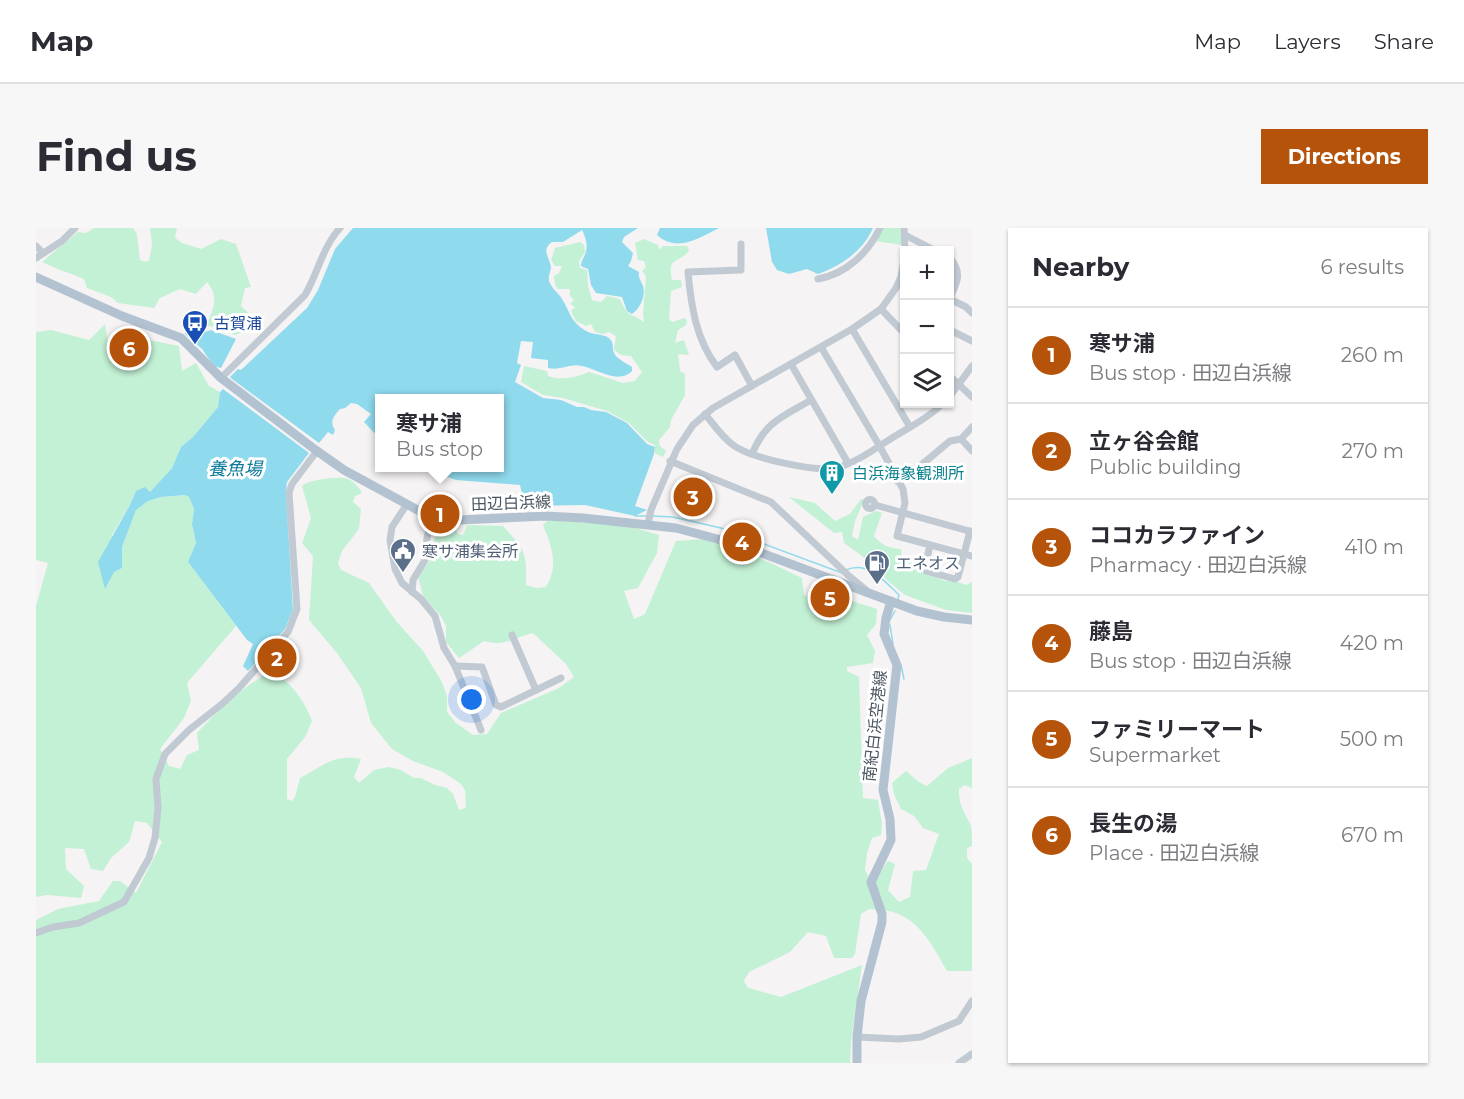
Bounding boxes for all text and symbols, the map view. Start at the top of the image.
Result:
text: Map [30,24,93,58]
text: Map [1194,29,1241,54]
text: Layers [1274,29,1341,54]
text: Share [1374,29,1434,54]
button: Directions [1261,129,1428,184]
text: Find us [36,130,197,182]
map controls [900,246,954,408]
button: + [900,246,954,300]
text: Nearby [1032,251,1129,283]
text: 6 results [1320,255,1404,279]
button: − [900,300,954,354]
bus stop icon: 古賀浦 [180,308,210,346]
place label: 古賀浦 [214,314,262,333]
pin: 6 [110,326,148,370]
text: 寒サ浦 [1089,330,1155,357]
text: 1 [1048,343,1055,367]
text: 260 m [1341,343,1404,367]
button: layers [900,354,954,408]
text: Bus stop · 田辺白浜線 [1089,361,1292,385]
popup [375,394,504,472]
text: 寒サ浦 [396,410,462,437]
text: 立ヶ谷会館 [1089,428,1199,455]
text: Bus stop [396,437,483,461]
text: 2 [1046,439,1057,463]
text: 270 m [1342,439,1404,463]
text: Public building [1089,455,1242,479]
water label: 養魚場 [208,458,264,480]
building icon: 白浜海象観測所 [817,458,847,496]
place label: 白浜海象観測所 [852,464,964,483]
pin: 3 [674,474,712,520]
pin: 1 [420,492,460,536]
street label: 田辺白浜線 [471,492,551,514]
pin: 4 [722,520,762,564]
text: ココカラファイン [1089,522,1265,549]
text: 3 [1046,535,1057,559]
text: 410 m [1344,535,1404,559]
public building icon: 寒サ浦集会所 [388,536,418,574]
place label: 寒サ浦集会所 [422,542,518,561]
fuel station icon: エネオス [862,548,892,586]
text: Pharmacy · 田辺白浜線 [1089,553,1307,577]
place label: エネオス [896,554,960,573]
pin: 5 [810,576,850,620]
text: 藤島 [1089,618,1133,645]
text: 4 [1045,631,1058,655]
text: 420 m [1340,631,1404,655]
pin: 2 [258,636,296,680]
text: Bus stop · 田辺白浜線 [1089,649,1292,673]
street label: 南紀白浜空港線 [860,669,890,783]
your location [457,685,486,714]
text: ファミリーマート [1089,716,1265,743]
text: 5 [1046,727,1057,751]
text: 500 m [1340,727,1404,751]
text: Supermarket [1089,743,1221,767]
text: 長生の湯 [1089,810,1177,837]
text: 6 [1045,823,1058,847]
text: 670 m [1341,823,1404,847]
text: Place · 田辺白浜線 [1089,841,1259,865]

